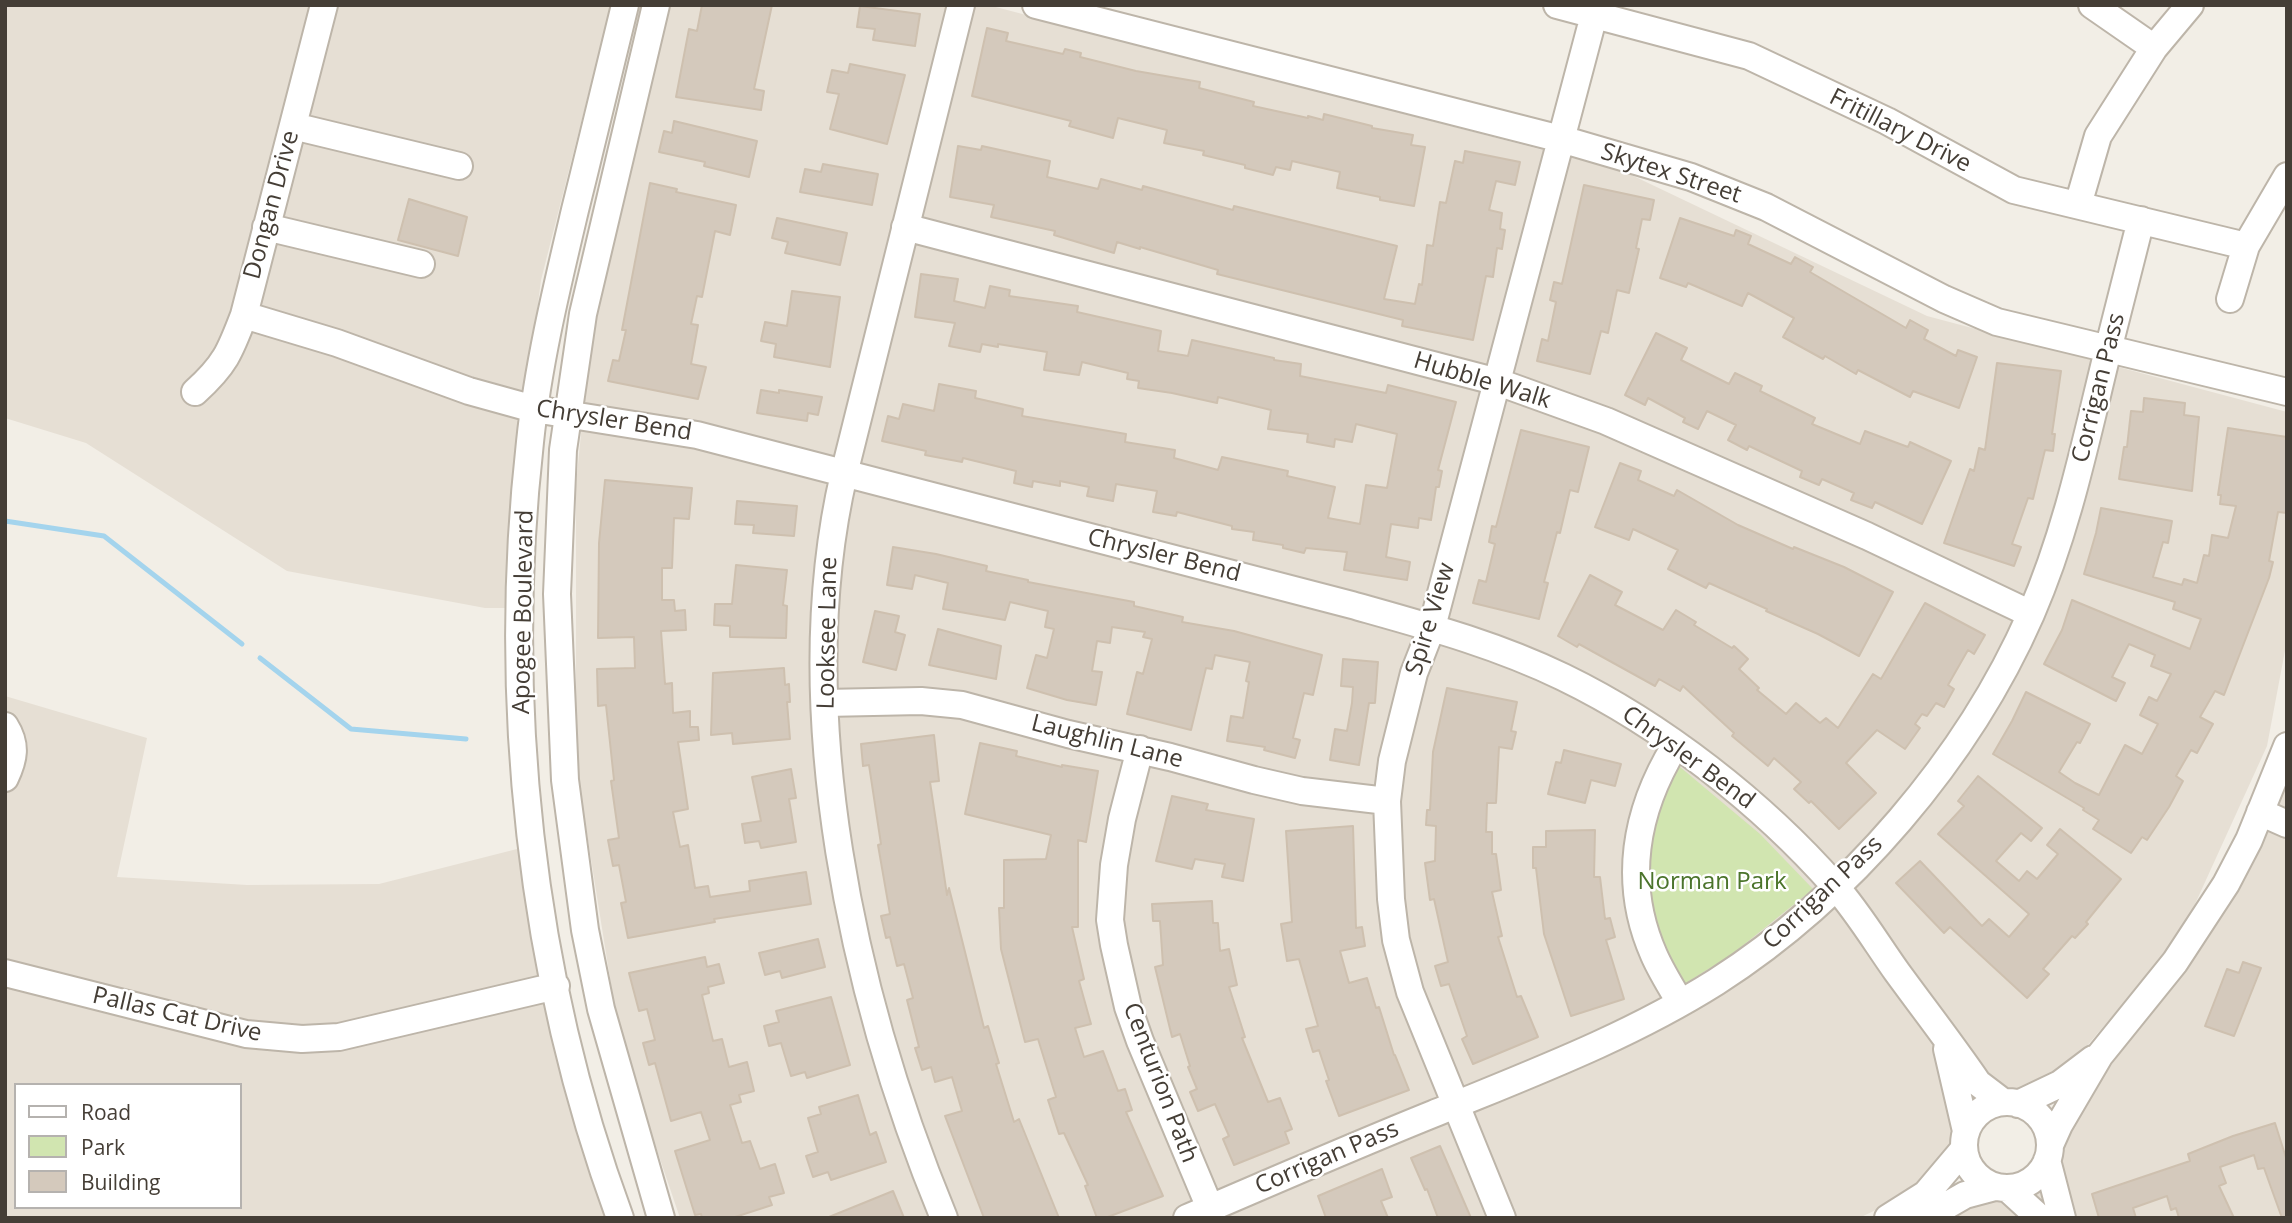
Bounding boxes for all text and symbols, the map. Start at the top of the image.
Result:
street label: Fritillary Drive [1824,83,1976,179]
street label: Dongan Drive [238,128,306,282]
street label: Skytex Street [1597,138,1745,210]
street label: Corrigan Pass [2066,310,2132,466]
street label: Hubble Walk [1410,347,1554,415]
street label: Chrysler Bend [534,394,694,448]
street label: Apogee Boulevard [508,510,540,714]
street label: Chrysler Bend [1084,523,1244,589]
street label: Looksee Lane [812,556,844,710]
street label: Spire View [1400,559,1462,679]
street label: Chrysler Bend [1616,700,1760,816]
street label: Laughlin Lane [1028,709,1186,775]
street label: Corrigan Pass [1757,830,1889,956]
park label: Norman Park [1637,868,1787,896]
street label: Pallas Cat Drive [90,982,264,1048]
street label: Centurion Path [1116,999,1204,1167]
legend [14,1083,242,1209]
text: Road [81,1098,131,1126]
street label: Corrigan Pass [1251,1115,1403,1201]
text: Park [81,1133,125,1161]
text: Building [81,1168,160,1196]

